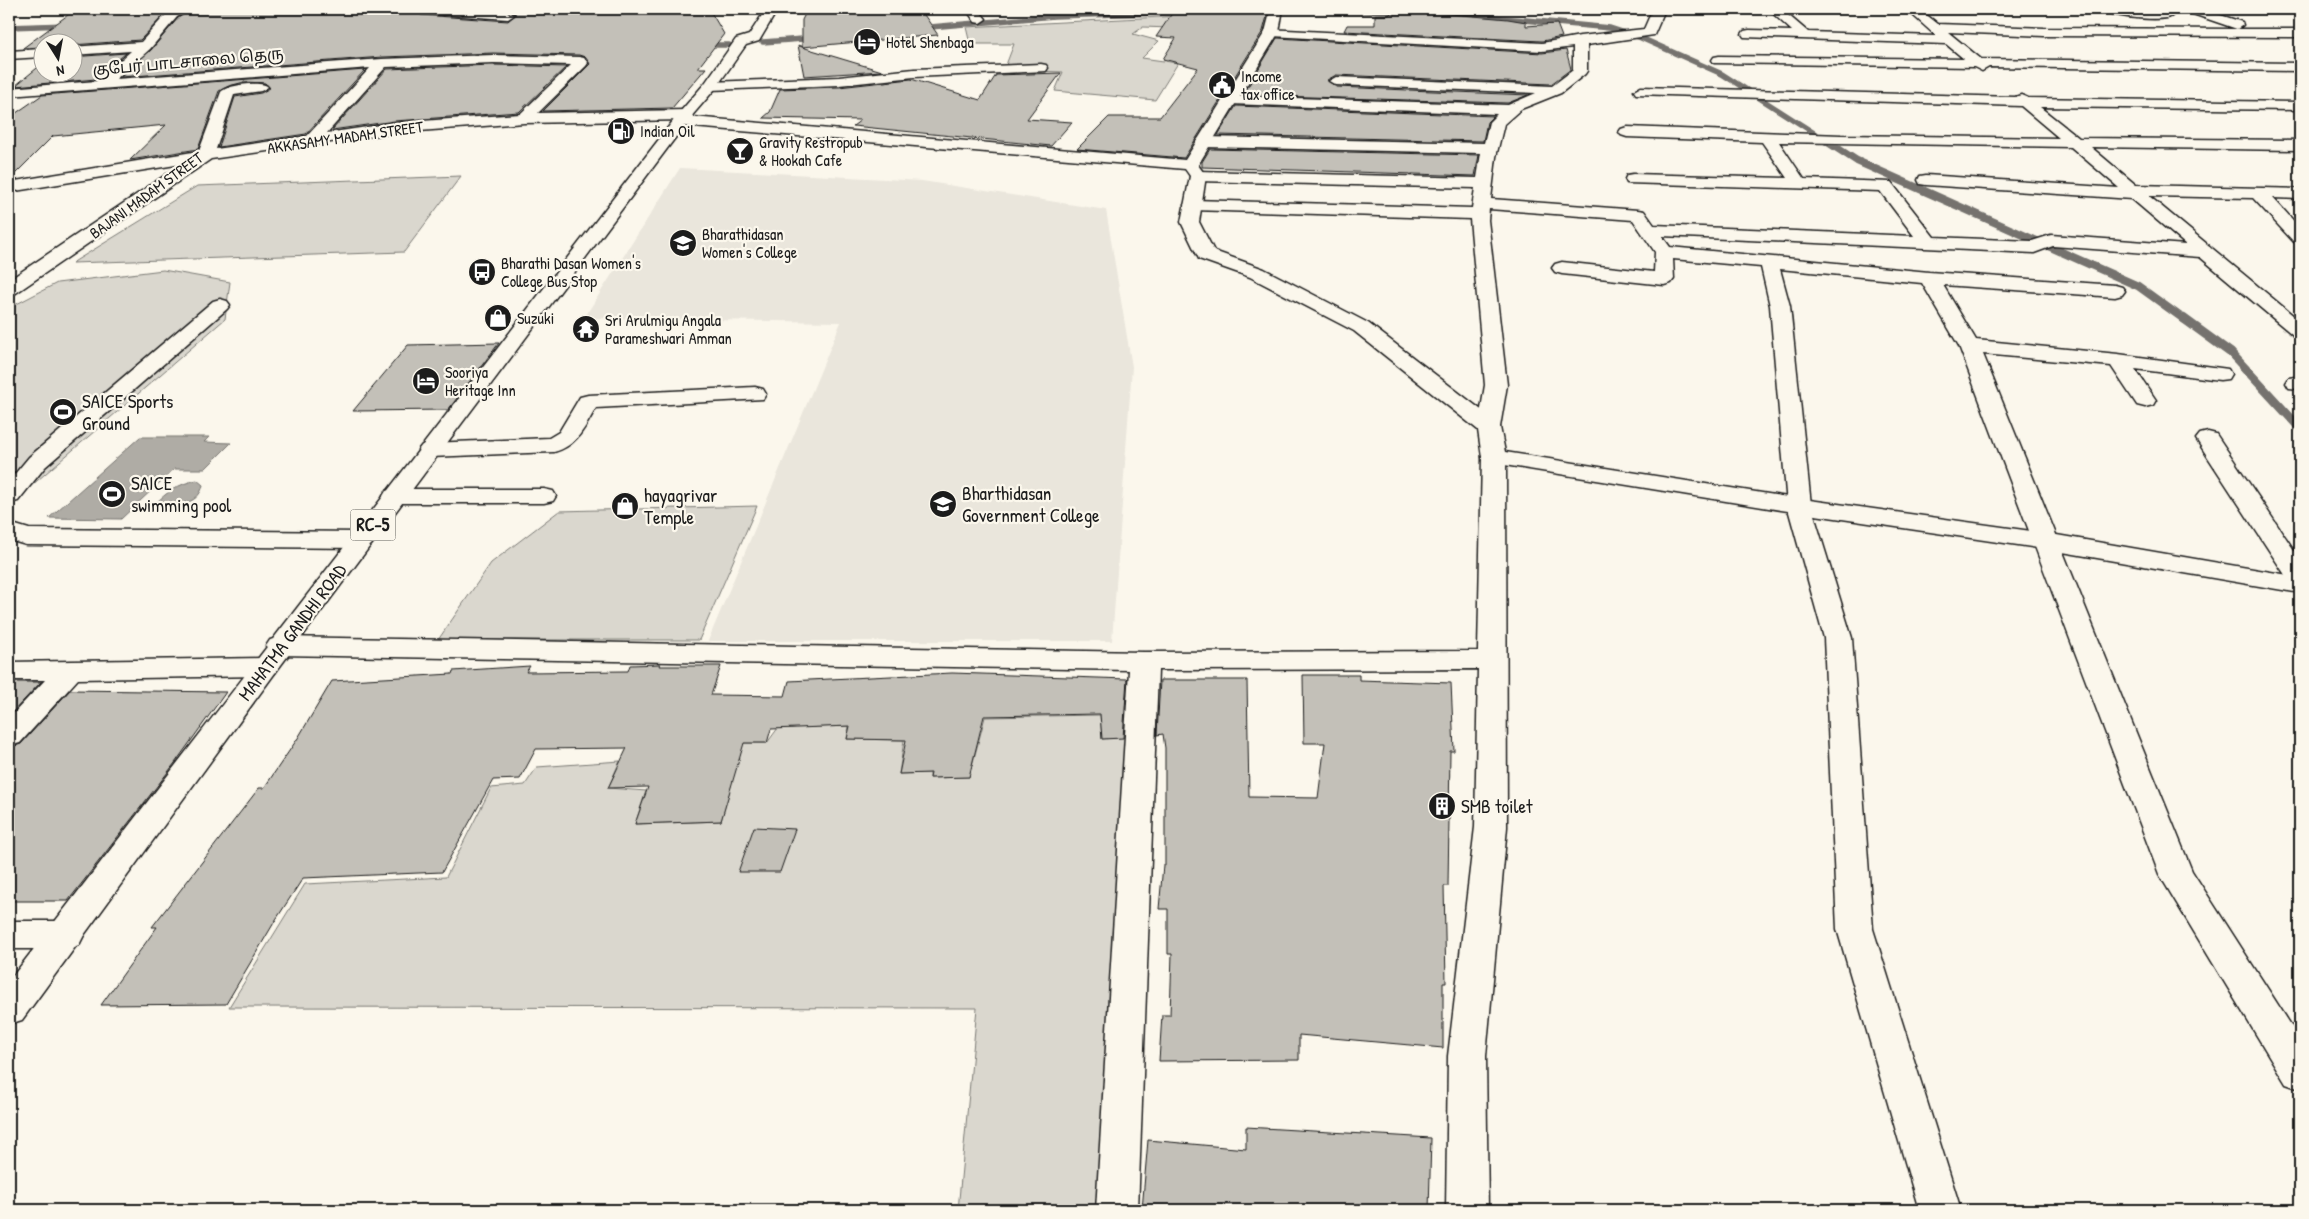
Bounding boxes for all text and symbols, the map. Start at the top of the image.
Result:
hotel icon: Hotel Shenbaga [852,27,882,57]
place label: Hotel Shenbaga [886,31,974,53]
north arrow [32,32,82,82]
street label: குபேர் பாடசாலை தெரு [91,42,285,81]
text: N [55,61,66,81]
place label: Income tax office [1241,65,1295,105]
public building icon: Income tax office [1207,70,1237,100]
street label: AKKASAMY MADAM STREET [266,115,425,159]
fuel station icon: Indian Oil [606,116,636,146]
place label: Indian Oil [640,120,695,142]
place label: Gravity Restropub & Hookah Cafe [759,131,863,171]
bar icon: Gravity Restropub & Hookah Cafe [725,136,755,166]
street label: BAJANI MADAM STREET [85,146,208,244]
place label: Bharathidasan Women's College [702,223,798,263]
school or university icon: Bharathidasan Women's College [668,228,698,258]
place label: Bharathi Dasan Women's College Bus Stop [501,252,641,292]
bus stop icon: Bharathi Dasan Women's College Bus Stop [467,257,497,287]
shop icon: Suzuki [483,303,513,333]
place label: Suzuki [517,307,554,329]
place label: Sri Arulmigu Angala Parameshwari Amman [605,309,732,349]
temple icon: Sri Arulmigu Angala Parameshwari Amman [571,314,601,344]
place label: Sooriya Heritage Inn [445,361,516,401]
hotel icon: Sooriya Heritage Inn [411,366,441,396]
place label: SAICE Sports Ground [82,388,173,436]
sports icon: SAICE Sports Ground [48,397,78,427]
place label: SAICE swimming pool [131,470,232,518]
sports icon: SAICE swimming pool [97,479,127,509]
place label: Bharthidasan Government College [962,480,1100,528]
place label: hayagrivar Temple [644,482,718,530]
school or university icon: Bharthidasan Government College [928,489,958,519]
shop icon: hayagrivar Temple [610,491,640,521]
road number: RC-5 [350,510,396,540]
street label: MAHATMA GANDHI ROAD [232,558,352,706]
building icon: SMB toilet [1427,791,1457,821]
place label: SMB toilet [1461,793,1533,819]

